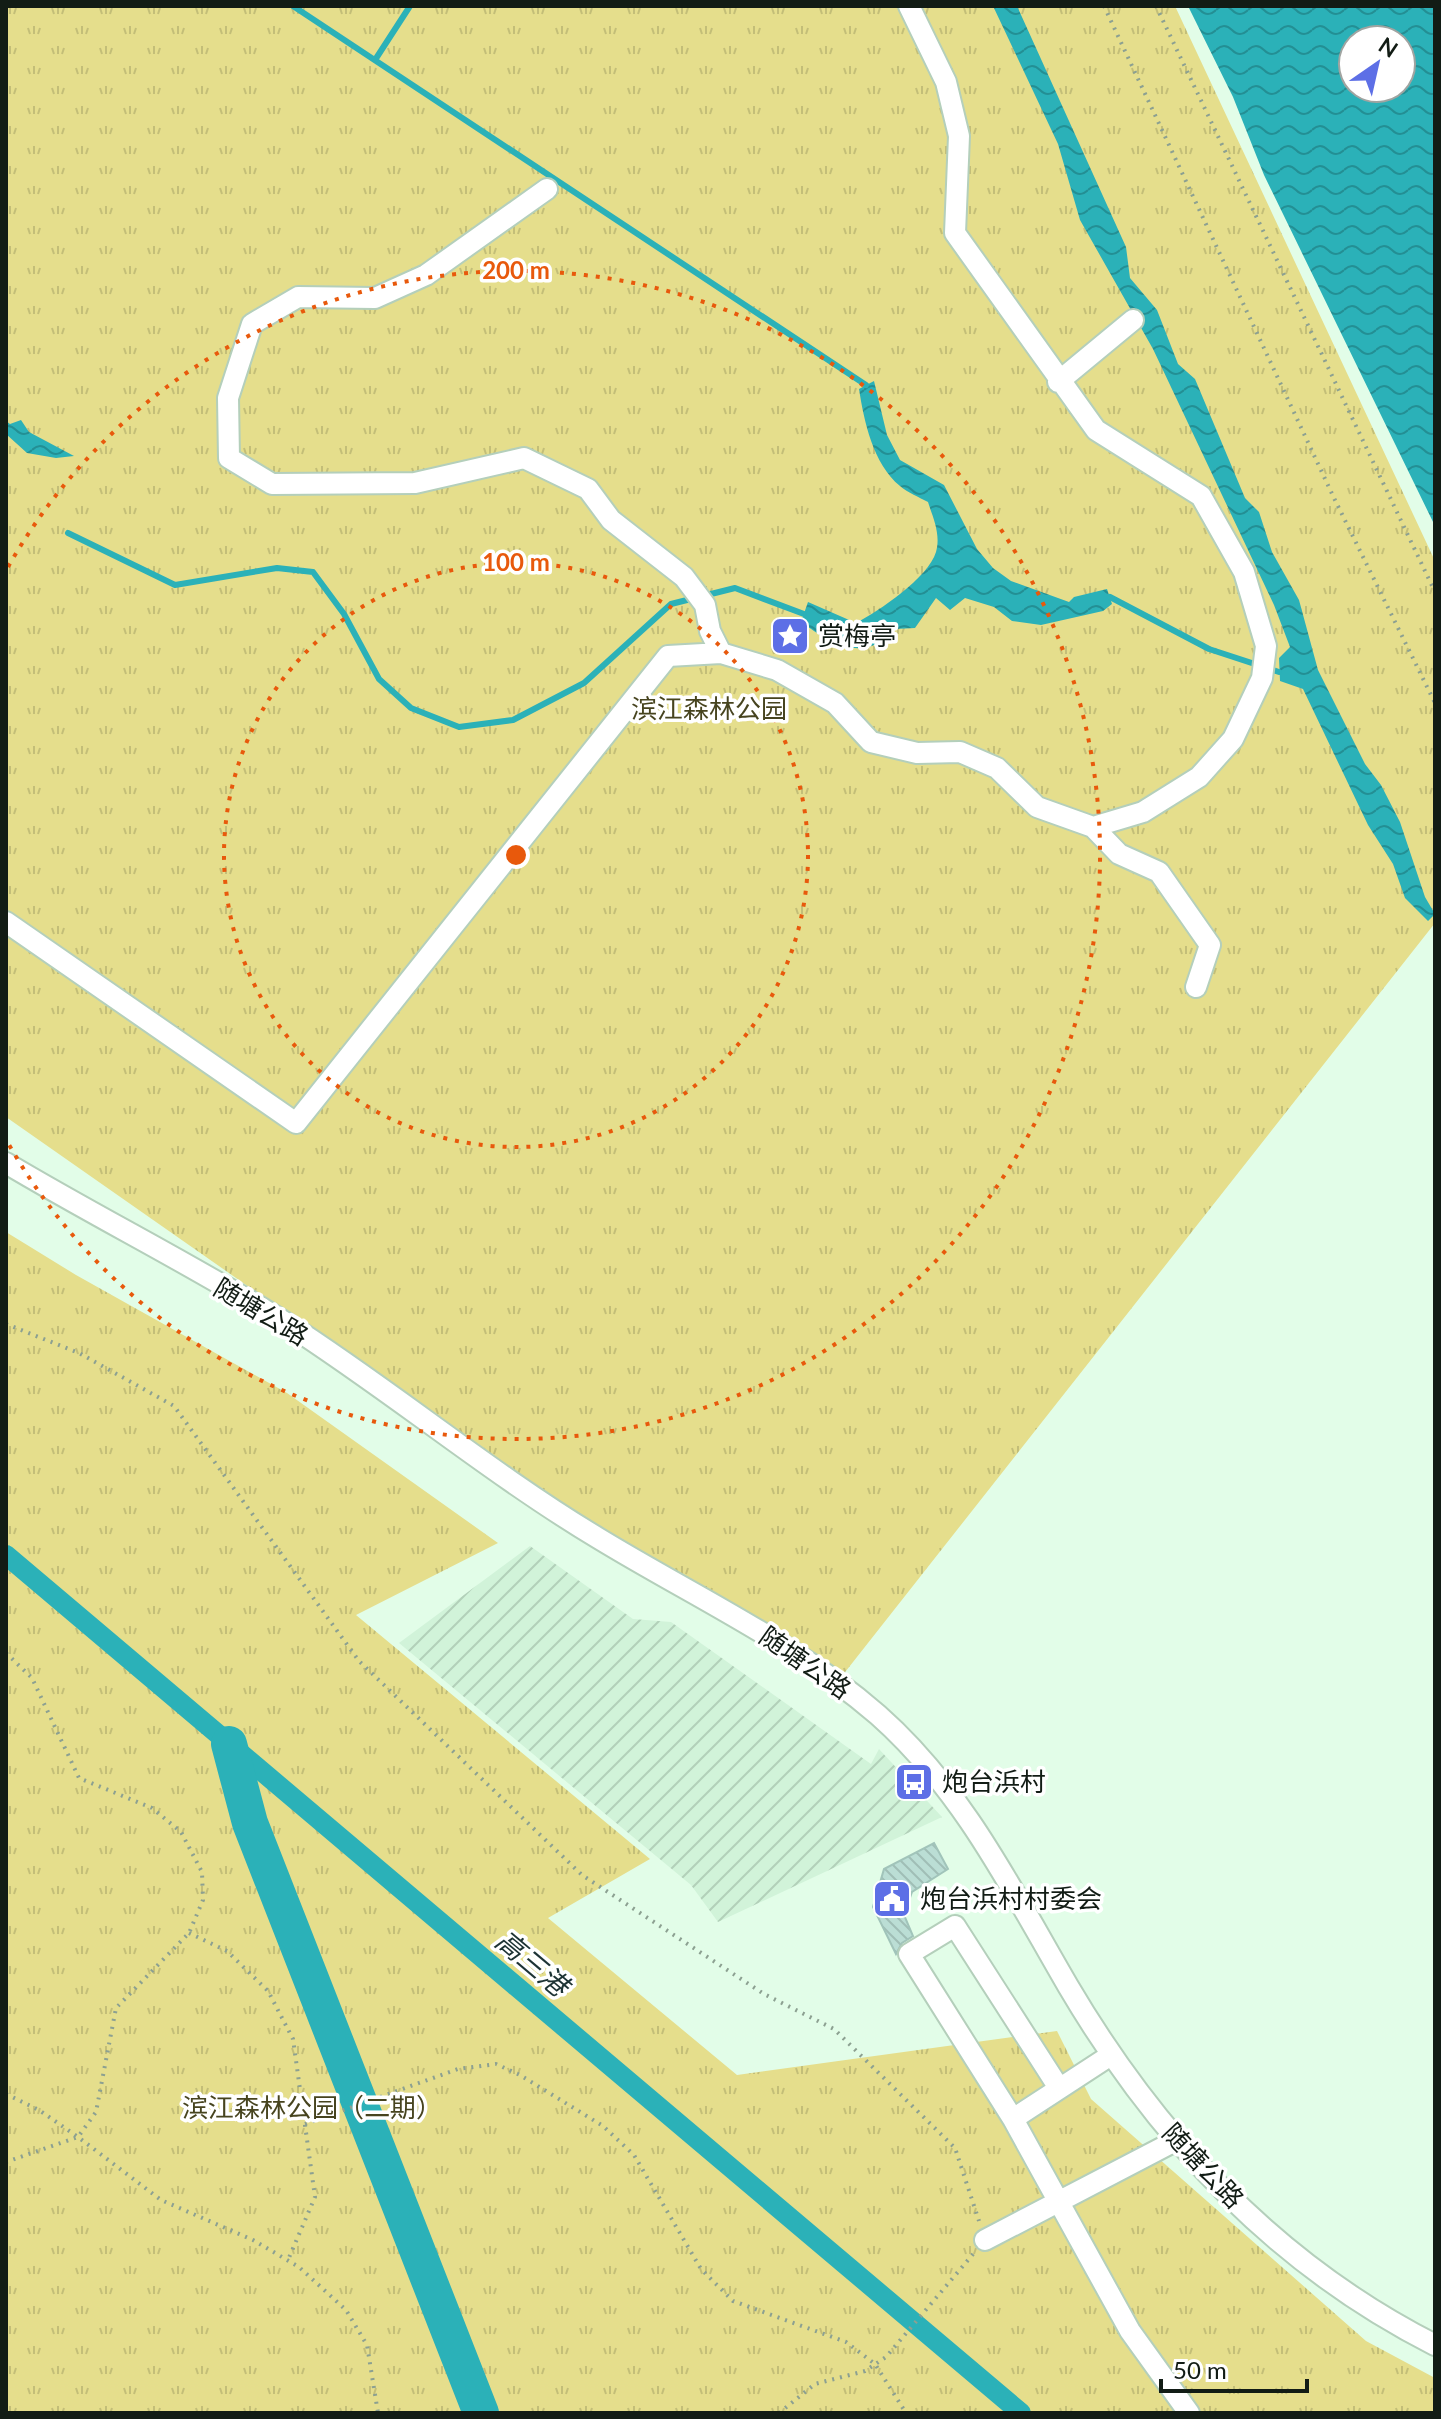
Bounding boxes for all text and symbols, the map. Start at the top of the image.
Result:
north arrow [1337,24,1417,104]
text: N [1374,31,1403,63]
text: 200 m [482,255,550,284]
text: 100 m [482,547,550,576]
place icon: 赏梅亭 [769,615,811,657]
place label: 赏梅亭 [818,619,896,651]
park label: 滨江森林公园 [631,692,787,724]
centre of rings [502,841,530,869]
street label: 随塘公路 [209,1271,314,1352]
street label: 随塘公路 [754,1619,857,1705]
bus stop icon: 炮台浜村 [893,1761,935,1803]
place label: 炮台浜村 [942,1765,1046,1797]
public building icon: 炮台浜村村委会 [871,1878,913,1920]
place label: 炮台浜村村委会 [920,1882,1102,1914]
water label: 高三港 [490,1922,579,2005]
park label: 滨江森林公园（二期） [182,2091,442,2123]
street label: 随塘公路 [1157,2116,1251,2214]
scale bar [1161,2343,1307,2393]
text: 50 m [1173,2355,1227,2384]

